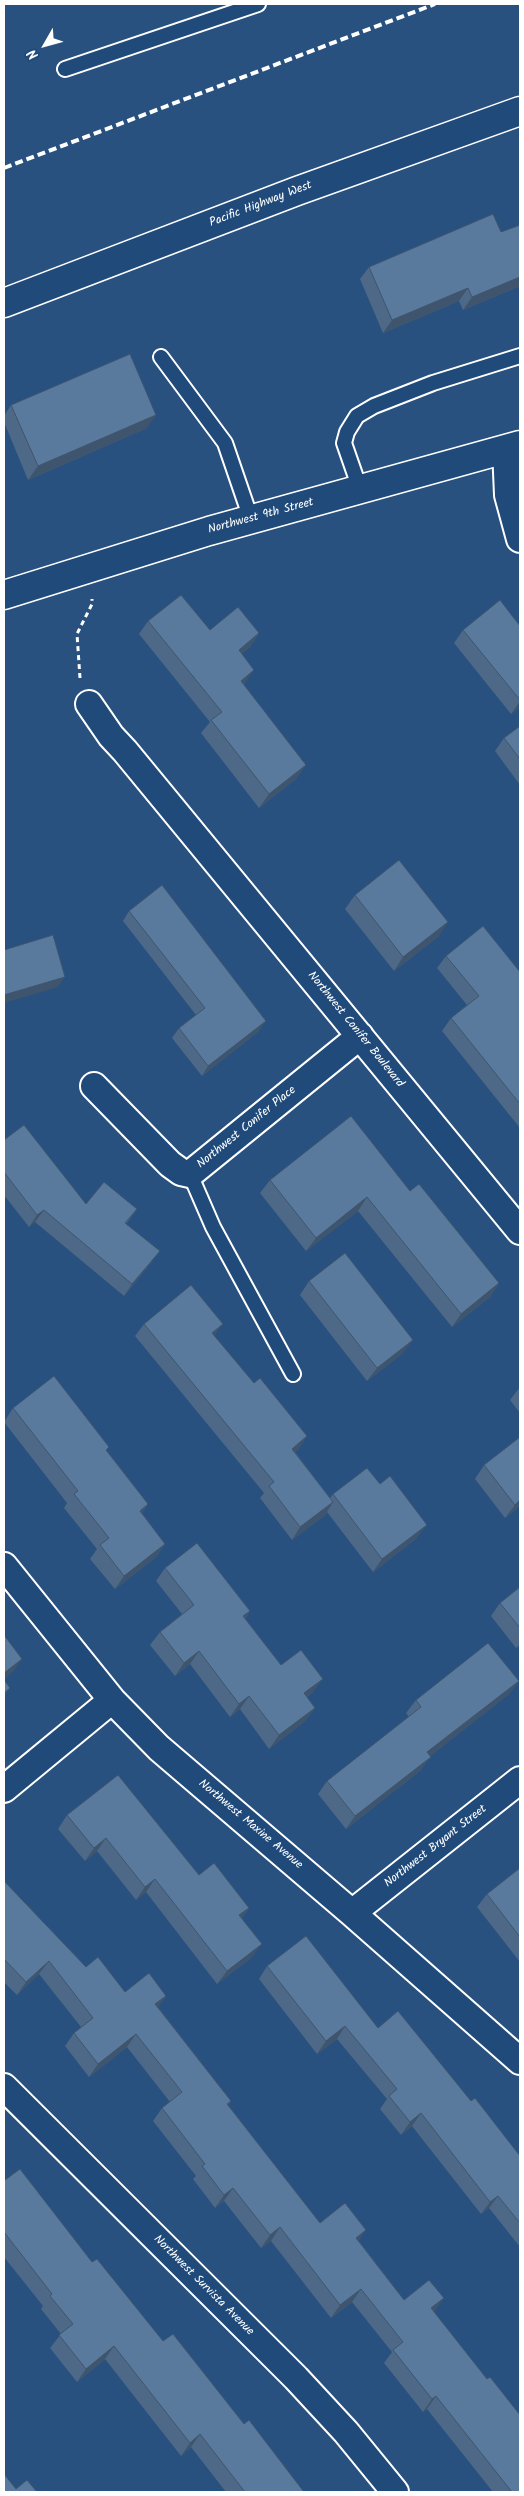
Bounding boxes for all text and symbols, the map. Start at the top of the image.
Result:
north arrow [20,20,70,70]
text: N [22,44,45,64]
street label: Pacific Highway West [208,179,314,231]
street label: Northwest 9th Street [207,496,315,538]
street label: Northwest Conifer Boulevard [304,969,406,1091]
street label: Northwest Conifer Place [195,1084,299,1172]
street label: Northwest Maxine Avenue [195,1777,305,1873]
street label: Northwest Bryant Street [382,1803,490,1891]
street label: Northwest Survista Avenue [150,2233,256,2339]

